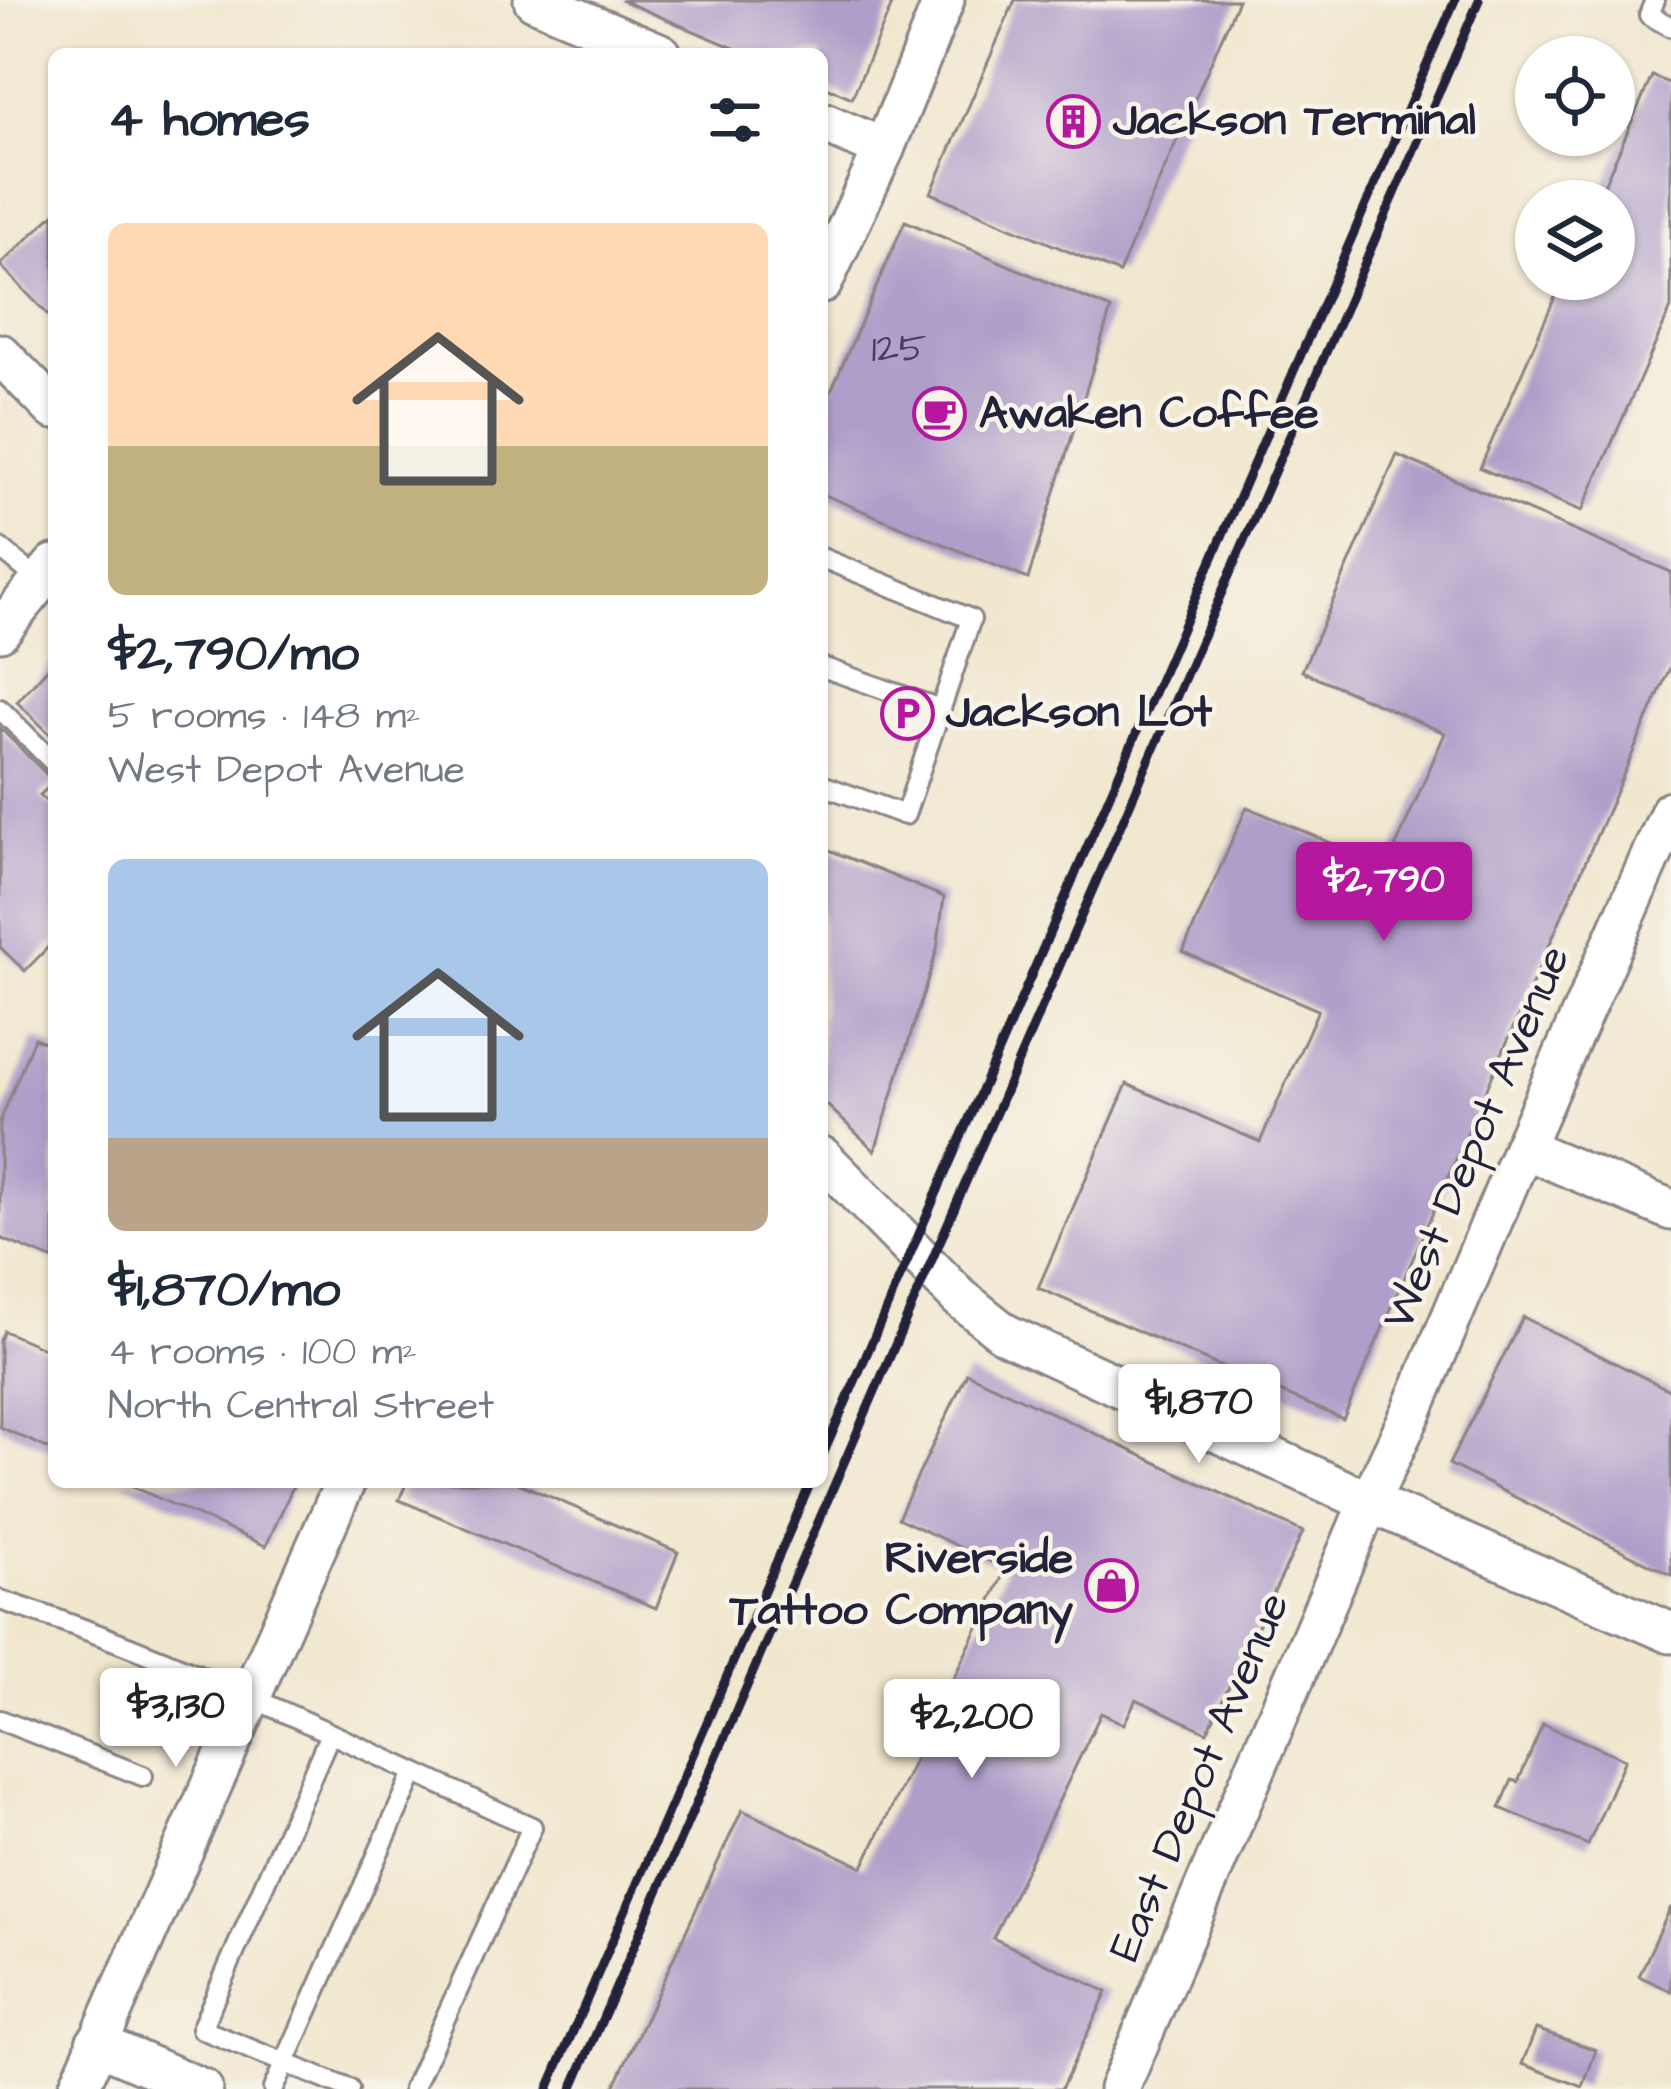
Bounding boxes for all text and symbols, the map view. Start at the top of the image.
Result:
map controls [1515,36,1635,300]
button: locate [1515,36,1635,156]
text: 4 homes [108,85,310,156]
icon: filters [702,87,768,153]
place label: Jackson Terminal [1112,90,1476,152]
building icon: Jackson Terminal [1046,93,1102,149]
button: layers [1515,180,1635,300]
icon: home [330,301,546,517]
house number: 125 [872,323,926,377]
place label: Awaken Coffee [979,383,1319,445]
cafe icon: Awaken Coffee [912,386,968,442]
text: $2,790/mo [108,619,359,690]
place label: Jackson Lot [945,682,1213,744]
parking icon: Jackson Lot [879,685,935,741]
text: 5 rooms · 148 m² [108,690,421,744]
text: West Depot Avenue [108,744,465,798]
pin: $2,790 [1286,842,1482,944]
text: $2,790 [1323,854,1445,908]
street label: West Depot Avenue [1368,936,1586,1340]
icon: home [330,937,546,1153]
text: $1,870/mo [108,1255,340,1326]
text: 4 rooms · 100 m² [108,1326,417,1380]
pin: $1,870 [1101,1364,1297,1466]
text: $1,870 [1145,1376,1253,1430]
text: North Central Street [108,1380,494,1434]
place label: Riverside Tattoo Company [729,1528,1073,1644]
shop icon: Riverside Tattoo Company [1084,1557,1140,1613]
street label: East Depot Avenue [1094,1583,1306,1971]
pin: $3,130 [78,1668,274,1770]
pin: $2,200 [874,1679,1070,1781]
text: $3,130 [127,1680,225,1734]
text: $2,200 [911,1691,1033,1745]

